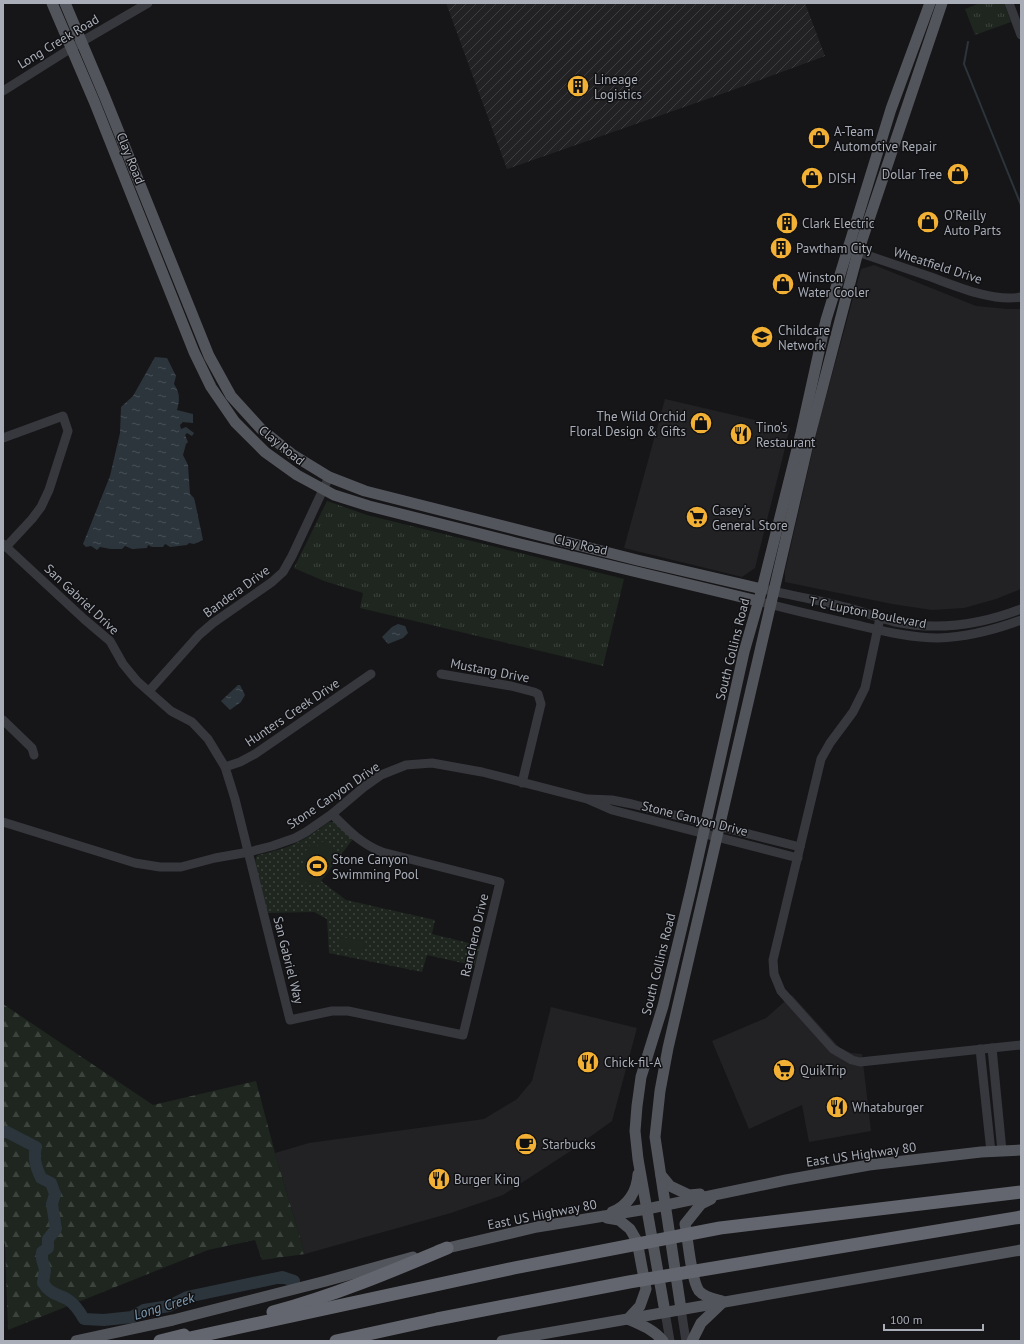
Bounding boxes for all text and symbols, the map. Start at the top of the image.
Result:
street label: Long Creek Road [14,10,102,72]
place label: Lineage Logistics [594,71,642,103]
building icon: Lineage Logistics [565,73,591,99]
place label: A-Team Automotive Repair [834,123,937,155]
shop icon: A-Team Automotive Repair [806,125,832,151]
street label: Clay Road [112,130,149,187]
shop icon: Dollar Tree [945,161,971,187]
shop icon: DISH [799,165,825,191]
place label: Dollar Tree [882,166,942,183]
place label: DISH [828,170,856,187]
place label: O'Reilly Auto Parts [944,207,1001,239]
shop icon: O'Reilly Auto Parts [915,209,941,235]
building icon: Clark Electric [774,210,800,236]
place label: Clark Electric [802,215,875,232]
building icon: Pawtham City [768,235,794,261]
place label: Pawtham City [796,240,872,257]
street label: Wheatfield Drive [891,243,984,288]
place label: Winston Water Cooler [798,269,870,301]
shop icon: Winston Water Cooler [770,271,796,297]
place label: Childcare Network [778,322,830,354]
school or university icon: Childcare Network [749,324,775,350]
place label: The Wild Orchid Floral Design & Gifts [569,408,686,440]
shop icon: The Wild Orchid Floral Design & Gifts [688,410,714,436]
place label: Tino's Restaurant [756,419,816,451]
restaurant icon: Tino's Restaurant [728,421,754,447]
street label: Clay Road [255,422,308,469]
place label: Casey's General Store [712,502,788,534]
supermarket icon: Casey's General Store [684,504,710,530]
street label: Clay Road [553,530,609,559]
street label: San Gabriel Drive [41,560,123,638]
street label: Bandera Drive [200,562,273,621]
street label: T C Lupton Boulevard [808,593,928,632]
street label: South Collins Road [712,596,753,702]
street label: Mustang Drive [449,654,531,686]
street label: Hunters Creek Drive [242,675,343,750]
street label: Stone Canyon Drive [283,758,383,833]
street label: Stone Canyon Drive [640,797,750,840]
place label: Stone Canyon Swimming Pool [332,851,419,883]
sports icon: Stone Canyon Swimming Pool [304,853,330,879]
street label: Ranchero Drive [457,892,492,978]
street label: South Collins Road [638,911,679,1017]
street label: San Gabriel Way [269,915,308,1006]
restaurant icon: Chick-fil-A [575,1049,601,1075]
place label: Chick-fil-A [604,1054,662,1071]
supermarket icon: QuikTrip [771,1057,797,1083]
place label: QuikTrip [800,1062,846,1079]
restaurant icon: Whataburger [824,1094,850,1120]
place label: Whataburger [852,1099,924,1116]
cafe icon: Starbucks [513,1131,539,1157]
place label: Starbucks [542,1136,596,1153]
street label: East US Highway 80 [805,1138,917,1171]
restaurant icon: Burger King [426,1166,452,1192]
place label: Burger King [454,1171,520,1188]
street label: East US Highway 80 [486,1196,598,1233]
water label: Long Creek [131,1288,197,1324]
scale bar [884,1306,983,1332]
text: 100 m [890,1312,923,1327]

